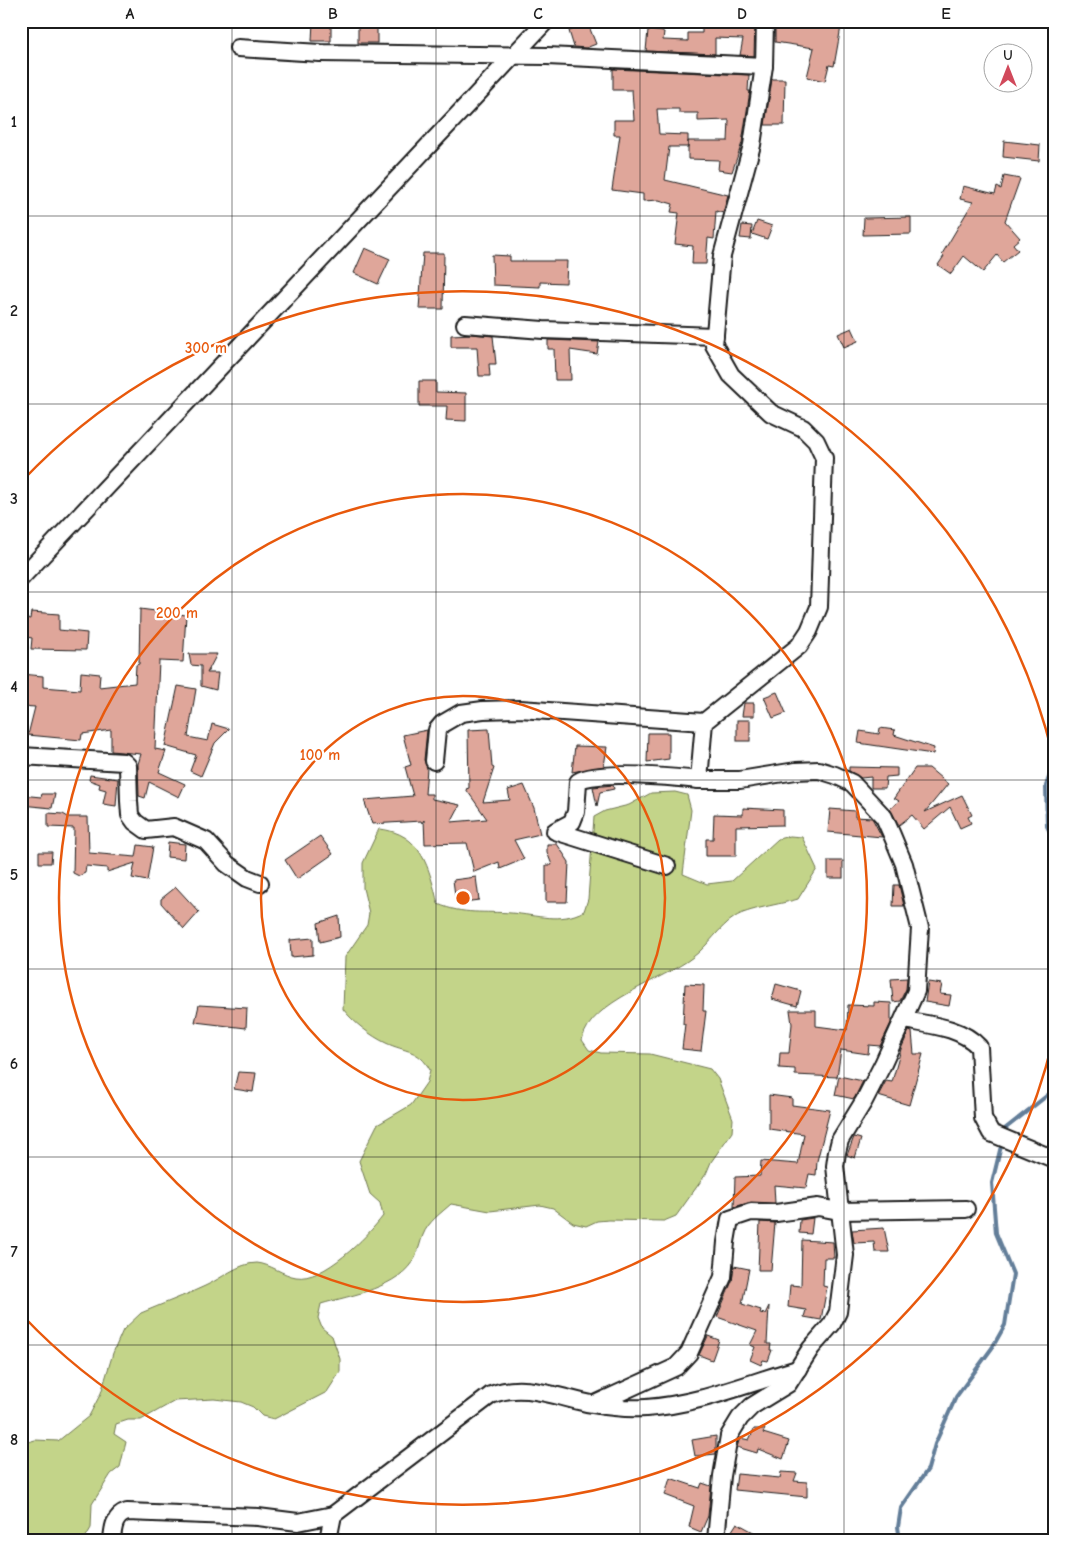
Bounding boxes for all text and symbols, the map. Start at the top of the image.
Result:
text: A [126,5,135,23]
text: B [328,5,338,23]
text: C [533,5,543,23]
text: D [737,5,747,23]
text: E [941,5,951,23]
north arrow [982,42,1032,92]
text: U [1003,47,1013,64]
text: 1 [11,113,17,131]
text: 2 [10,302,18,320]
text: 300 m [185,339,227,357]
text: 3 [10,490,18,508]
text: 200 m [156,604,198,622]
text: 4 [10,678,18,696]
text: 100 m [300,746,340,764]
text: 5 [10,866,18,884]
centre of rings [454,889,472,907]
text: 6 [10,1055,18,1073]
text: 7 [10,1243,18,1261]
text: 8 [10,1431,18,1449]

